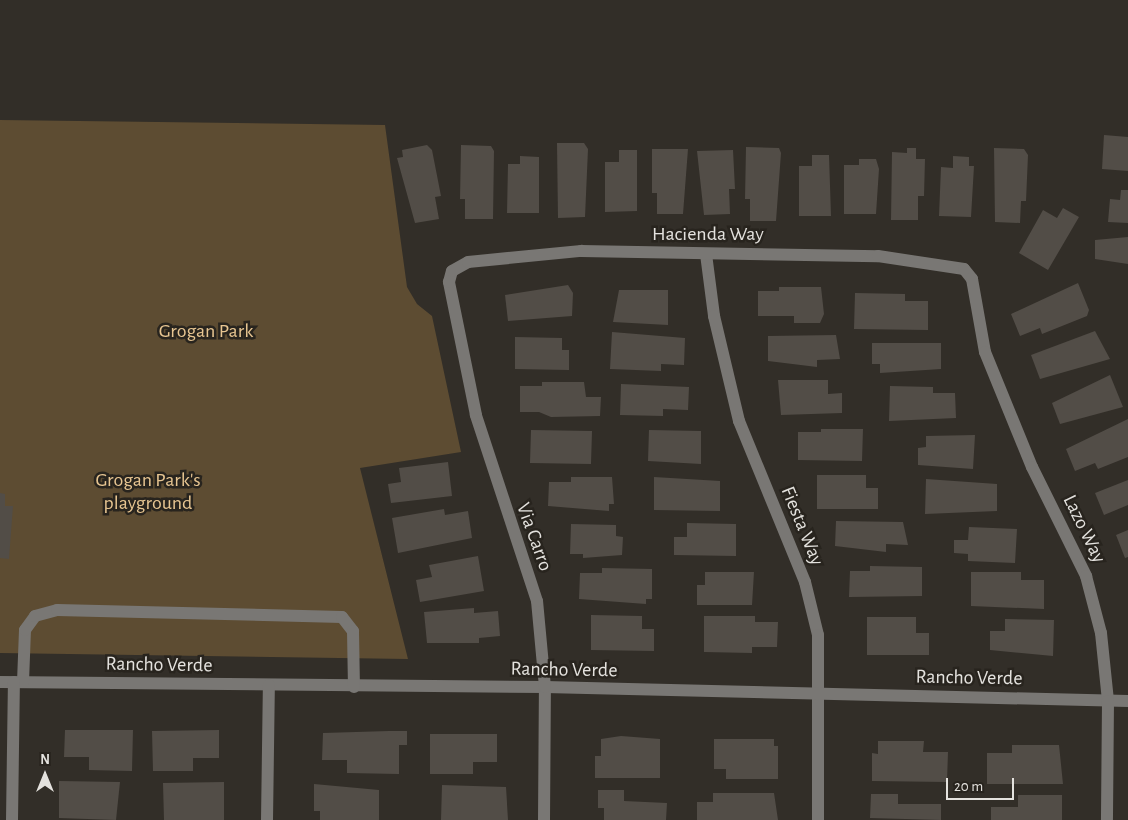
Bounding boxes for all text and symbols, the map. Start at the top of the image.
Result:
street label: Hacienda Way [652,222,764,246]
park label: Grogan Park [159,319,253,343]
park label: Grogan Park's playground [95,468,201,515]
street label: Fiesta Way [775,483,829,569]
street label: Lazo Way [1057,491,1111,567]
street label: Via Carro [511,500,557,574]
street label: Rancho Verde [105,652,213,678]
street label: Rancho Verde [510,657,618,683]
street label: Rancho Verde [915,665,1023,691]
north arrow [20,750,70,800]
text: N [40,753,50,767]
scale bar [948,768,1016,800]
text: 20 m [954,779,983,794]

